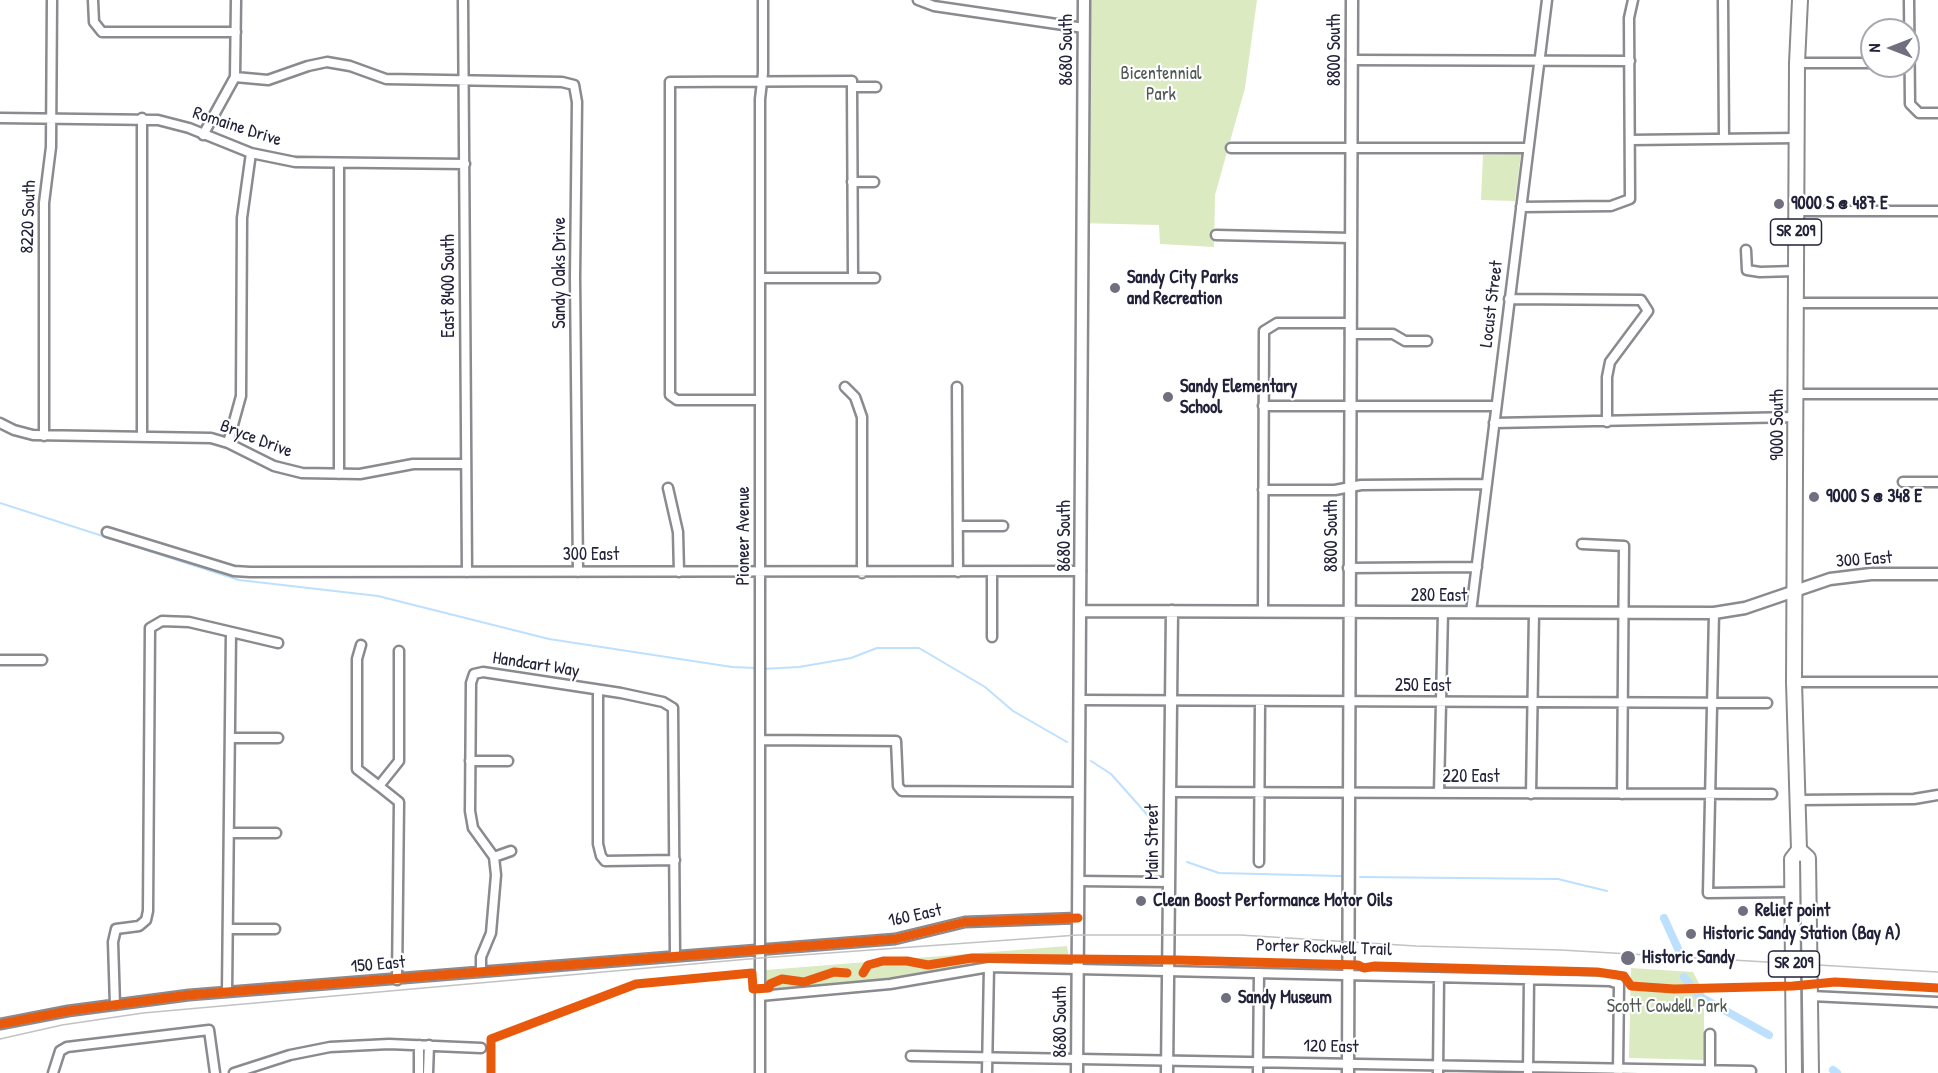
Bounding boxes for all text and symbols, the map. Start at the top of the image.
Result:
street label: 8680 South [1056,14,1078,86]
street label: 8800 South [1324,14,1346,86]
north arrow [1860,18,1920,78]
text: N [1863,44,1885,52]
park label: Bicentennial Park [1121,63,1201,106]
street label: Romaine Drive [190,103,284,151]
street label: 8220 South [17,180,41,254]
place label: 9000 S @ 487 E [1791,193,1888,215]
marker: 9000 S @ 487 E [1772,197,1786,211]
street label: Sandy Oaks Drive [549,217,571,329]
road number: SR 209 [1770,219,1822,245]
street label: East 8400 South [438,234,460,338]
street label: Locust Street [1476,259,1508,349]
place label: Sandy City Parks and Recreation [1127,267,1238,310]
marker: Sandy City Parks and Recreation [1108,281,1122,295]
place label: Sandy Elementary School [1180,376,1297,418]
street label: 9000 South [1767,389,1789,461]
marker: Sandy Elementary School [1161,390,1175,404]
street label: Bryce Drive [217,415,295,463]
street label: Pioneer Avenue [733,486,755,586]
place label: 9000 S @ 348 E [1826,486,1922,508]
marker: 9000 S @ 348 E [1807,490,1821,504]
street label: 8680 South [1054,500,1076,572]
street label: 8800 South [1321,500,1343,572]
street label: 300 East [563,544,619,566]
street label: 300 East [1835,547,1893,573]
street label: 280 East [1411,585,1467,607]
street label: Handcart Way [491,647,581,683]
street label: 250 East [1395,675,1451,697]
street label: 220 East [1442,766,1500,788]
street label: Main Street [1142,804,1164,880]
place label: Clean Boost Performance Motor Oils [1153,890,1392,912]
marker: Clean Boost Performance Motor Oils [1134,894,1148,908]
street label: 160 East [886,900,944,932]
place label: Relief point [1755,900,1830,922]
marker: Relief point [1736,904,1750,918]
place label: Historic Sandy Station (Bay A) [1703,923,1901,945]
marker: Historic Sandy Station (Bay A) [1684,927,1698,941]
street label: Porter Rockwell Trail [1256,935,1392,961]
place label: Historic Sandy [1642,947,1735,969]
marker: Historic Sandy [1619,949,1637,967]
road number: SR 209 [1768,951,1820,977]
street label: 150 East [350,952,406,978]
street label: 8680 South [1050,986,1072,1058]
place label: Sandy Museum [1238,987,1332,1009]
marker: Sandy Museum [1219,991,1233,1005]
park label: Scott Cowdell Park [1607,996,1727,1018]
street label: 120 East [1303,1036,1359,1058]

